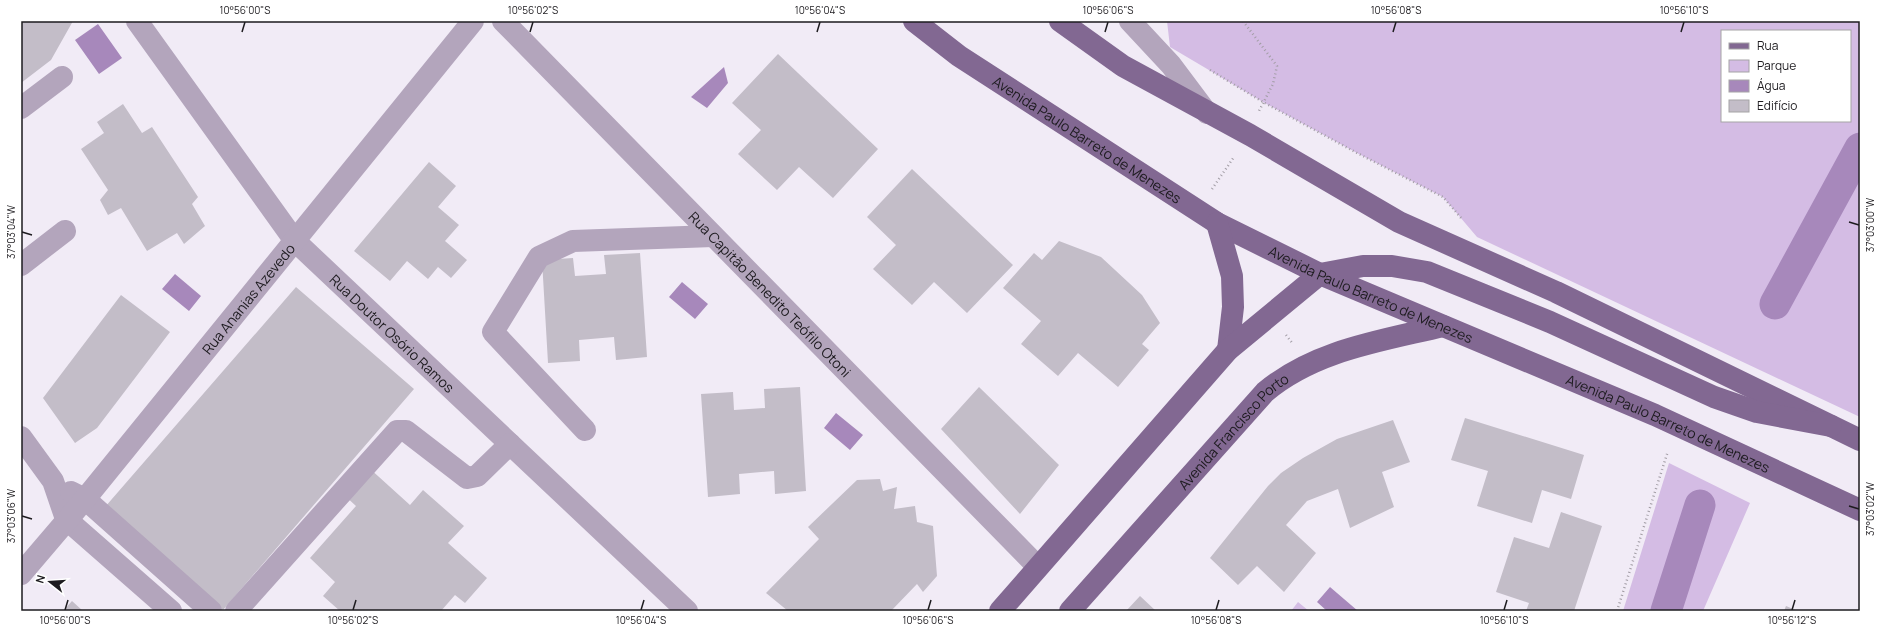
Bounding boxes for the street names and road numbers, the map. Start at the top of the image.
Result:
street label: Avenida Paulo Barreto de Menezes [989,71,1185,207]
street label: Rua Capitão Benedito Teófilo Otoni [685,207,856,381]
street label: Rua Ananias Azevedo [197,239,299,358]
street label: Avenida Paulo Barreto de Menezes [1266,241,1476,347]
street label: Rua Doutor Osório Ramos [326,270,459,396]
street label: Avenida Francisco Porto [1173,368,1292,493]
street label: Avenida Paulo Barreto de Menezes [1563,369,1773,477]

